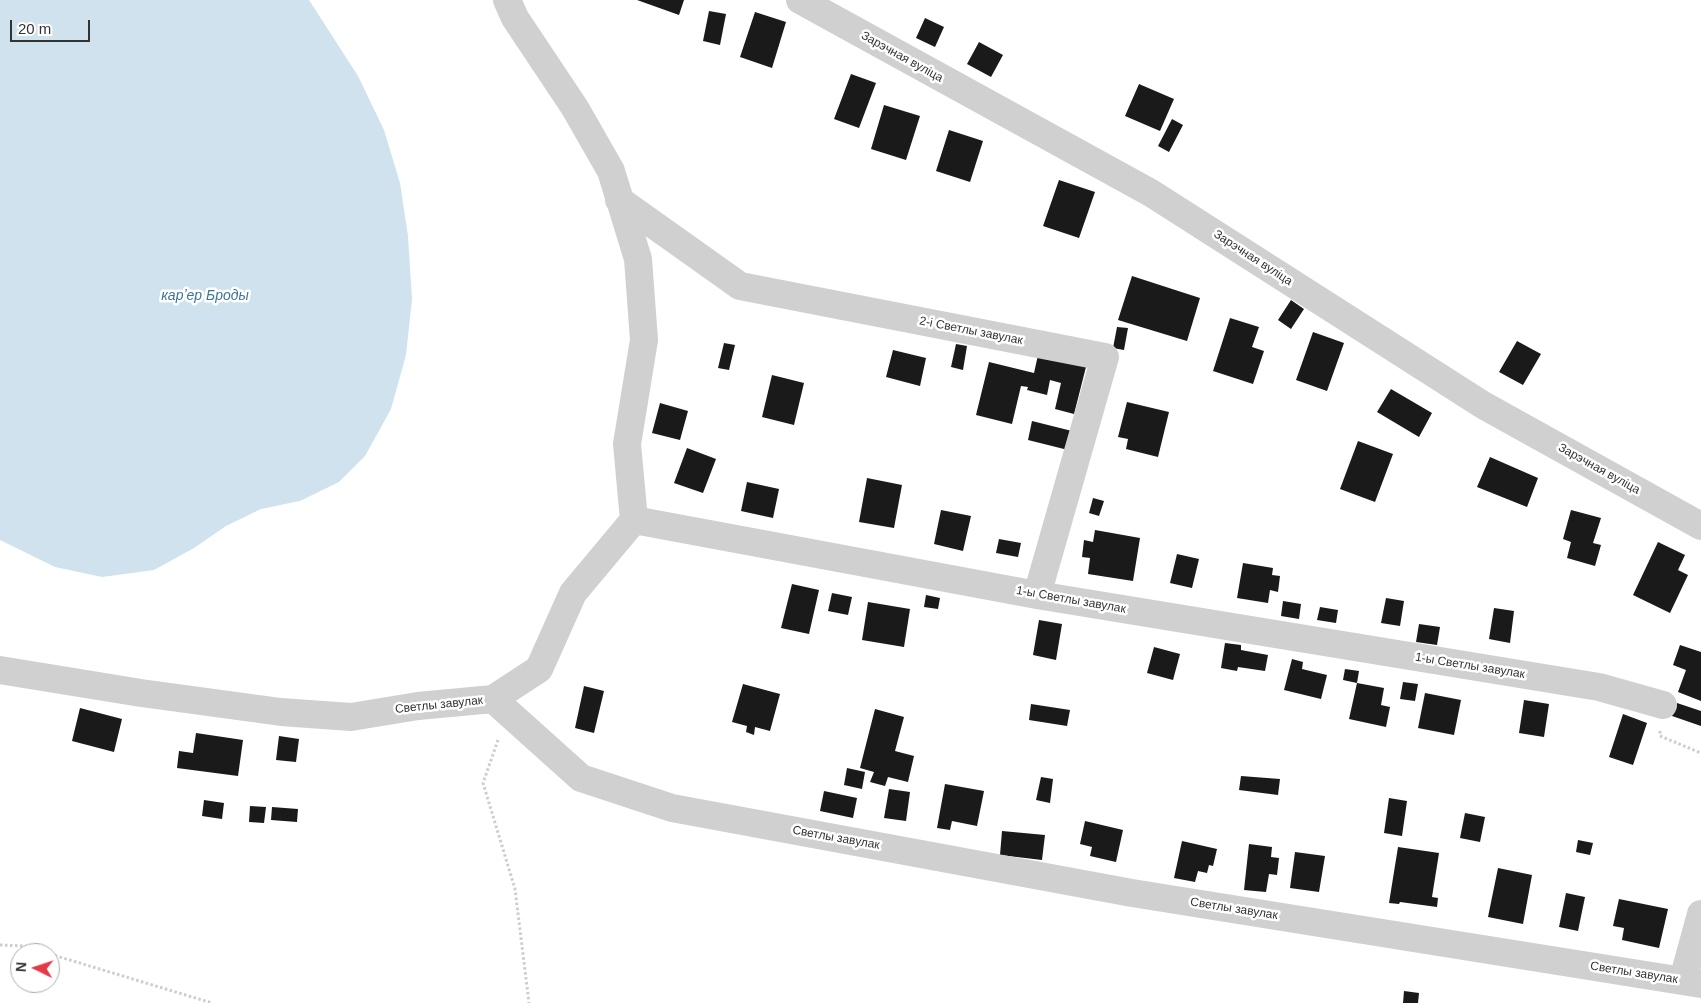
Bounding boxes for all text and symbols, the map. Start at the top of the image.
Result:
scale bar [12,10,92,42]
text: 20 m [18,20,51,37]
street label: Зарэчная вуліца [859,29,945,85]
street label: Зарэчная вуліца [1211,227,1295,289]
water label: карʼер Броды [161,288,249,304]
street label: 2-і Светлы завулак [918,314,1024,348]
street label: Зарэчная вуліца [1556,441,1642,497]
street label: 1-ы Светлы завулак [1015,583,1127,617]
street label: 1-ы Светлы завулак [1414,650,1526,682]
street label: Светлы завулак [394,693,484,717]
street label: Светлы завулак [791,823,881,853]
street label: Светлы завулак [1189,895,1279,923]
north arrow [10,943,60,993]
street label: Светлы завулак [1589,959,1679,987]
text: N [13,961,29,973]

